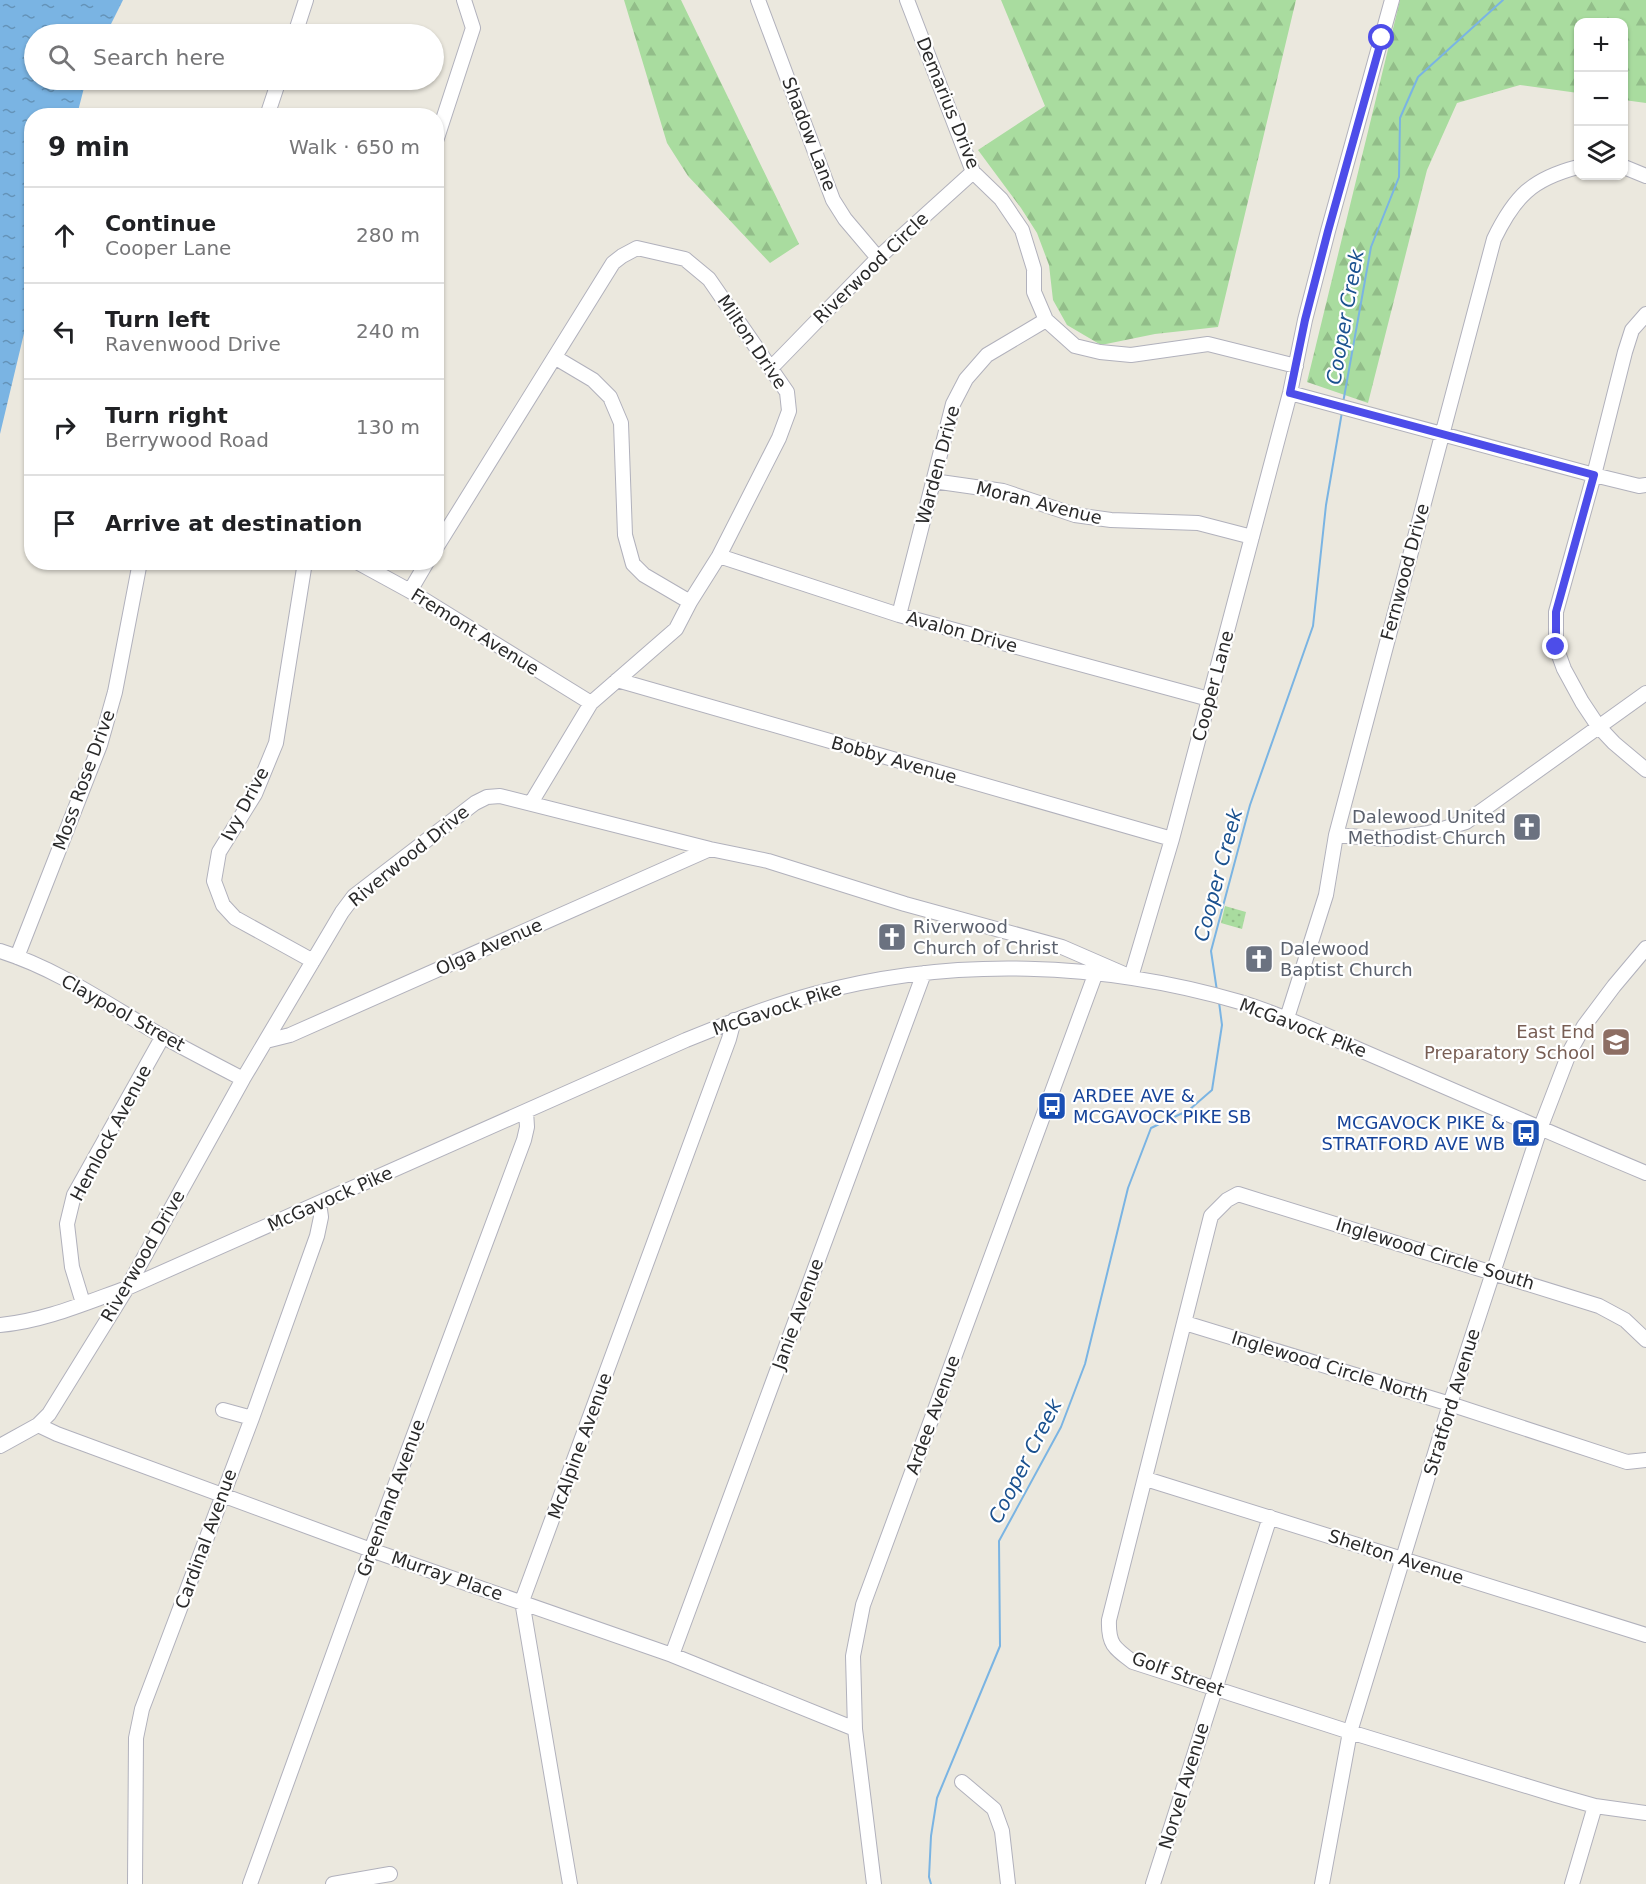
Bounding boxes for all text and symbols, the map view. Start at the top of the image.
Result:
map controls [1574,18,1628,180]
button: + [1574,18,1628,72]
search box [24,24,444,90]
route start [1368,24,1394,50]
street label: Demarius Drive [912,34,984,172]
icon: search [45,41,78,74]
text: Search here [93,45,225,70]
button: − [1574,72,1628,126]
street label: Shadow Lane [778,74,841,194]
button: layers [1574,126,1628,180]
text: 9 min [48,132,130,162]
text: Walk · 650 m [289,135,420,159]
street label: Riverwood Circle [809,208,932,328]
text: Continue [105,211,216,236]
icon: ahead [48,219,81,252]
text: 280 m [356,223,420,247]
text: Cooper Lane [105,236,231,260]
water label: Cooper Creek [1321,246,1369,386]
street label: Milton Drive [713,291,792,393]
text: Turn left [105,307,210,332]
icon: left [48,315,81,348]
text: 240 m [356,319,420,343]
text: Ravenwood Drive [105,332,281,356]
text: Turn right [105,403,228,428]
street label: Warden Drive [912,403,963,527]
icon: right [48,411,81,444]
text: 130 m [356,415,420,439]
text: Berrywood Road [105,428,269,452]
street label: Moran Avenue [974,477,1104,528]
street label: Fernwood Drive [1376,501,1433,643]
icon: arrive [48,507,81,540]
text: Arrive at destination [105,511,362,536]
street label: Fremont Avenue [407,584,543,679]
street label: Avalon Drive [904,607,1020,656]
street label: Cooper Lane [1188,628,1237,744]
route end [1542,633,1568,659]
street label: Moss Rose Drive [48,707,119,853]
street label: Bobby Avenue [829,732,959,787]
street label: Ivy Drive [216,763,273,844]
street label: Riverwood Drive [344,801,473,911]
water label: Cooper Creek [1189,805,1248,944]
place label: Dalewood United Methodist Church [1348,806,1506,848]
church icon: Dalewood United Methodist Church [1511,811,1543,843]
street label: Olga Avenue [432,914,545,979]
place label: Riverwood Church of Christ [913,916,1058,958]
church icon: Riverwood Church of Christ [876,921,908,953]
place label: Dalewood Baptist Church [1280,938,1413,980]
church icon: Dalewood Baptist Church [1243,943,1275,975]
street label: Claypool Street [58,970,189,1055]
street label: McGavock Pike [710,978,844,1039]
street label: McGavock Pike [1237,994,1370,1061]
place label: East End Preparatory School [1424,1021,1595,1063]
school or university icon: East End Preparatory School [1600,1026,1632,1058]
street label: Hemlock Avenue [66,1061,155,1204]
place label: ARDEE AVE & MCGAVOCK PIKE SB [1073,1085,1251,1127]
bus stop icon: ARDEE AVE & MCGAVOCK PIKE SB [1036,1090,1068,1122]
place label: MCGAVOCK PIKE & STRATFORD AVE WB [1322,1112,1505,1154]
bus stop icon: MCGAVOCK PIKE & STRATFORD AVE WB [1510,1117,1542,1149]
street label: McGavock Pike [264,1162,395,1235]
street label: Riverwood Drive [96,1186,189,1325]
street label: Inglewood Circle South [1333,1213,1537,1294]
street label: Janie Avenue [767,1256,827,1373]
street label: Stratford Avenue [1419,1326,1484,1478]
street label: Inglewood Circle North [1229,1327,1431,1406]
street label: Ardee Avenue [901,1352,964,1477]
street label: McAlpine Avenue [543,1370,616,1522]
water label: Cooper Creek [983,1394,1067,1527]
street label: Greenland Avenue [352,1416,429,1579]
street label: Cardinal Avenue [170,1466,241,1612]
street label: Shelton Avenue [1326,1525,1466,1588]
street label: Murray Place [389,1547,506,1604]
street label: Golf Street [1129,1647,1227,1700]
street label: Norvel Avenue [1154,1720,1213,1852]

